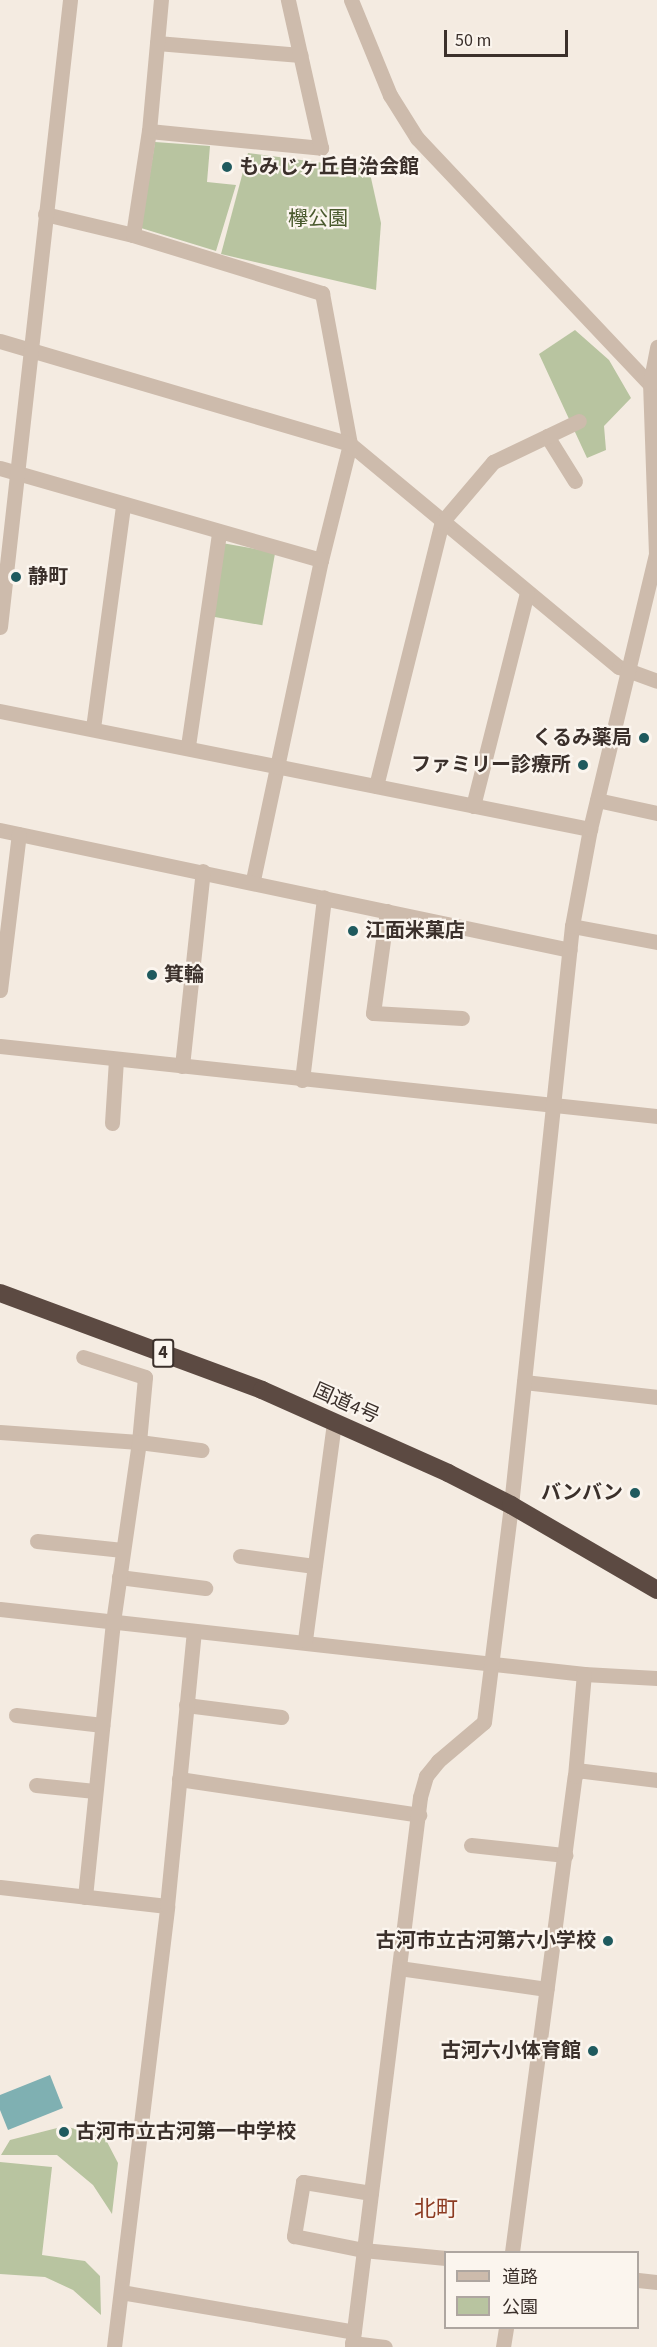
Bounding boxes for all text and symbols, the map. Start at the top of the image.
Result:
scale bar [447,18,572,56]
text: 50 m [455,28,491,53]
place label: もみじヶ丘自治会館 [239,155,419,179]
marker: もみじヶ丘自治会館 [220,160,234,174]
park label: 欅公園 [288,207,348,231]
place label: 静町 [28,565,68,589]
marker: 静町 [9,570,23,584]
place label: くるみ薬局 [532,726,632,750]
marker: くるみ薬局 [637,731,651,745]
place label: ファミリー診療所 [411,753,571,777]
marker: ファミリー診療所 [576,758,590,772]
place label: 江面米菓店 [365,919,465,943]
marker: 江面米菓店 [346,924,360,938]
place label: 箕輪 [164,963,204,987]
marker: 箕輪 [145,968,159,982]
road number: 4 [151,1338,175,1368]
street label: 国道4号 [309,1379,383,1429]
place label: バンバン [543,1481,623,1505]
marker: バンバン [628,1486,642,1500]
place label: 古河市立古河第六小学校 [376,1929,596,1953]
marker: 古河市立古河第六小学校 [601,1934,615,1948]
place label: 古河六小体育館 [441,2039,581,2063]
marker: 古河六小体育館 [586,2044,600,2058]
place label: 古河市立古河第一中学校 [76,2120,296,2144]
marker: 古河市立古河第一中学校 [57,2125,71,2139]
district label: 北町 [414,2197,458,2223]
legend [444,2251,639,2329]
text: 道路 [502,2265,538,2290]
text: 公園 [502,2295,538,2320]

